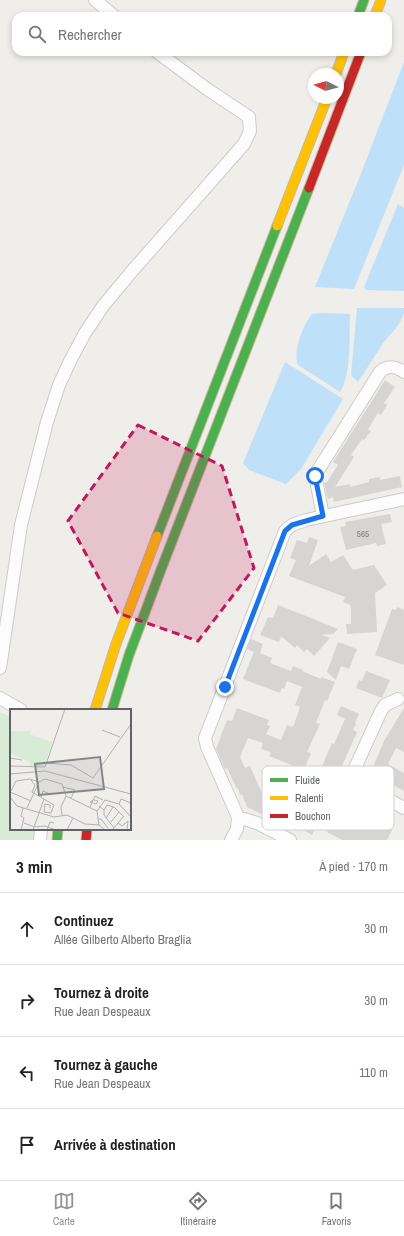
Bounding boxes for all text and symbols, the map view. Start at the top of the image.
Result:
search box [12,12,392,56]
icon: search [26,23,48,45]
text: Rechercher [58,24,122,45]
north arrow [308,68,344,104]
route start [306,467,324,485]
house number: 565 [357,528,369,540]
route end [216,678,234,696]
inset map [10,709,131,830]
legend [262,766,394,830]
text: Fluide [295,773,320,787]
text: Ralenti [295,791,324,805]
text: Bouchon [295,809,331,823]
text: 3 min [16,855,52,878]
text: À pied · 170 m [319,858,388,875]
text: Continuez [54,910,113,931]
icon: ahead [16,918,38,940]
text: 30 m [364,920,388,937]
text: Allée Gilberto Alberto Braglia [54,931,191,948]
text: Tournez à droite [54,982,149,1003]
icon: right [16,990,38,1012]
text: 30 m [364,992,388,1009]
text: Rue Jean Despeaux [54,1003,151,1020]
text: Tournez à gauche [54,1054,158,1075]
icon: left [16,1062,38,1084]
text: 110 m [359,1064,388,1081]
text: Rue Jean Despeaux [54,1075,151,1092]
icon: arrive [16,1134,38,1156]
text: Arrivée à destination [54,1134,176,1155]
tab: Carte [53,1190,75,1228]
tab: Itinéraire [180,1190,216,1228]
tab: Favoris [322,1190,351,1228]

